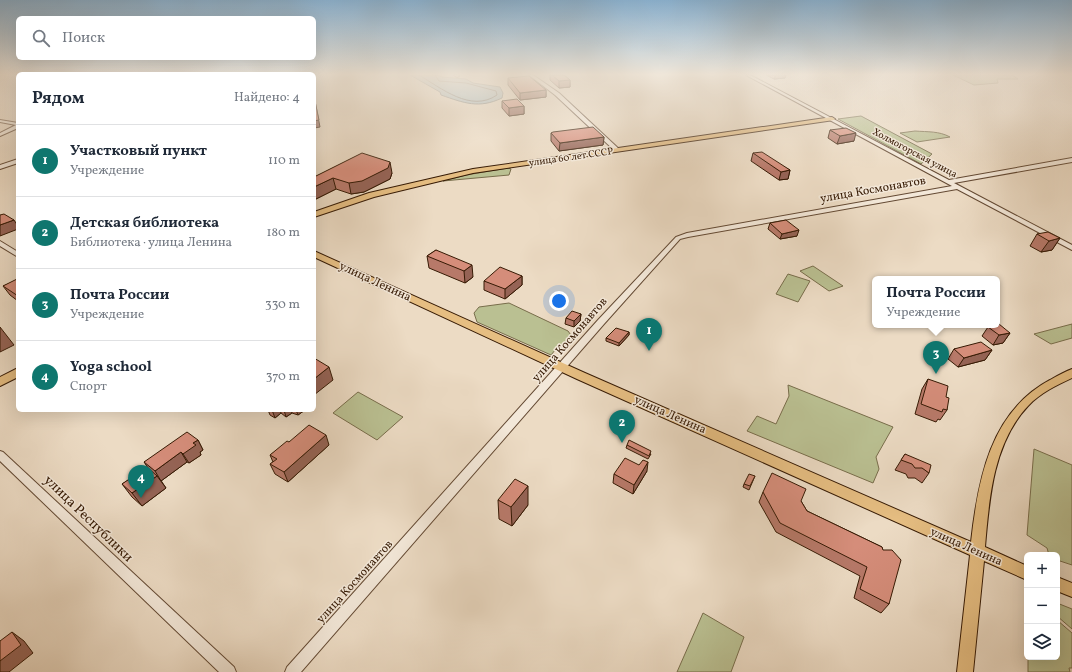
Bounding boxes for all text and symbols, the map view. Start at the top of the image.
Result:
search box [16,16,316,60]
icon: search [30,27,52,49]
text: Поиск [62,28,105,49]
text: Рядом [32,87,85,110]
text: Найдено: 4 [234,89,300,107]
street label: Холмогорская улица [870,125,960,181]
text: Участковый пункт [70,141,207,162]
street label: улица 60 лет СССР [528,144,614,170]
text: 1 [42,152,48,170]
text: 110 m [268,152,300,170]
text: Учреждение [70,162,144,180]
street label: улица Космонавтов [819,173,927,207]
text: Детская библиотека [70,213,219,234]
text: 2 [42,224,48,242]
text: 180 m [266,224,300,242]
text: Библиотека · улица Ленина [70,234,232,252]
street label: улица Ленина [336,258,414,306]
popup [872,276,1000,328]
text: Почта России [886,283,986,304]
text: Почта России [70,285,169,306]
your location [549,291,569,311]
street label: улица Космонавтов [529,294,611,386]
text: 3 [42,296,48,314]
text: 330 m [265,296,300,314]
text: Учреждение [886,304,960,322]
text: Учреждение [70,306,144,324]
pin: 1 [636,318,662,351]
pin: 3 [923,341,949,374]
text: Yoga school [70,357,152,378]
text: 4 [41,368,49,386]
text: 370 m [266,368,300,386]
text: Спорт [70,378,107,396]
street label: улица Ленина [631,392,709,438]
pin: 2 [609,410,635,443]
pin: 4 [128,465,154,498]
street label: улица Республики [39,471,137,567]
street label: улица Ленина [927,524,1005,570]
street label: улица Космонавтов [313,537,397,627]
map controls [1024,552,1060,660]
button: + [1024,552,1060,588]
button: − [1024,588,1060,624]
button: layers [1024,624,1060,660]

